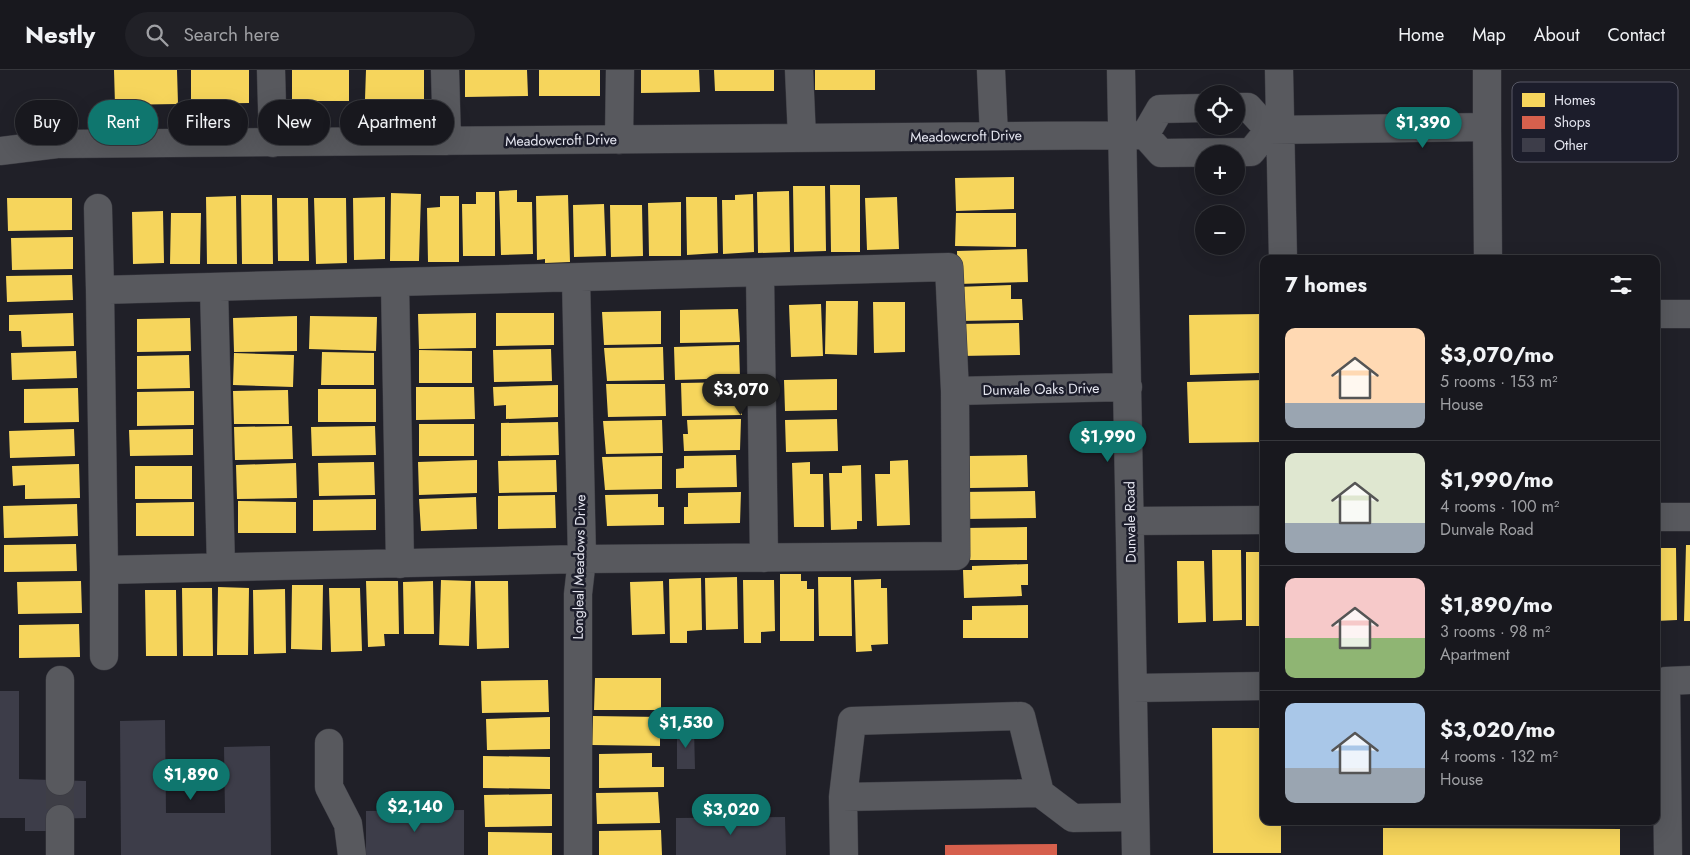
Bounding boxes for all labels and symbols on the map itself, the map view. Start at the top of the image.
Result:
legend [1512,82,1678,162]
text: Homes [1554,90,1596,110]
pin: $1,390 [1382,106,1464,149]
text: Shops [1554,112,1591,132]
street label: Meadowcroft Drive [910,125,1022,147]
street label: Meadowcroft Drive [505,129,617,151]
text: Other [1554,135,1588,155]
pin: $3,070 [700,374,782,416]
street label: Dunvale Oaks Drive [983,378,1099,400]
pin: $1,990 [1067,420,1149,463]
street label: Dunvale Road [1119,481,1141,563]
street label: Longleal Meadows Drive [568,494,590,640]
pin: $1,530 [645,706,727,749]
pin: $1,890 [150,758,232,801]
pin: $2,140 [374,790,456,833]
pin: $3,020 [690,794,772,836]

